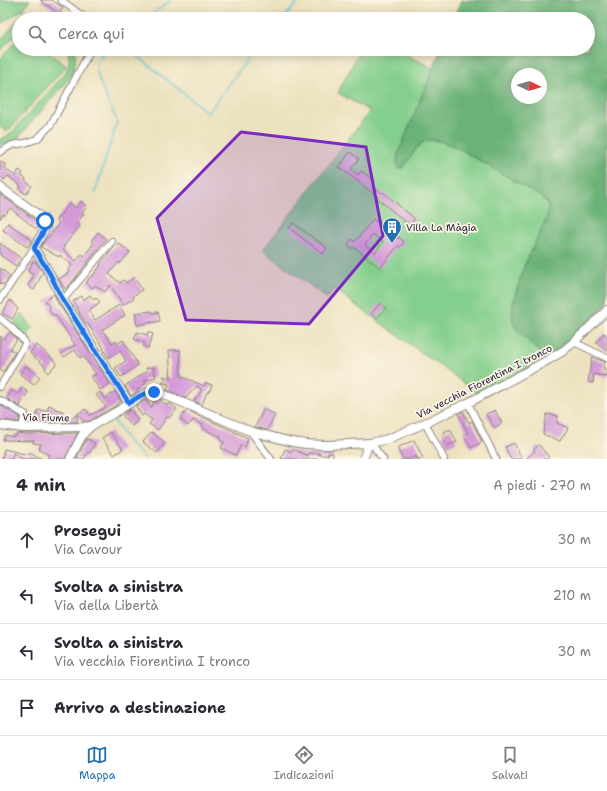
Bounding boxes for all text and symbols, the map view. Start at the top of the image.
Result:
search box [12,12,595,56]
icon: search [26,23,48,45]
text: Cerca qui [58,24,125,44]
north arrow [511,68,547,104]
route start [36,212,54,230]
building icon: Villa La Màgia [381,216,403,244]
place label: Villa La Màgia [406,221,478,234]
street label: Via vecchia Fiorentina I tronco [414,341,554,421]
route end [145,383,163,401]
street label: Via Fiume [22,411,70,424]
text: 4 min [16,474,66,496]
text: A piedi · 270 m [493,477,591,494]
text: Prosegui [54,521,121,541]
icon: ahead [16,529,38,551]
text: 30 m [557,531,591,548]
text: Via Cavour [54,541,122,558]
text: Svolta a sinistra [54,577,183,597]
icon: left [16,585,38,607]
text: 210 m [553,587,591,604]
text: Via della Libertà [54,597,159,614]
text: Svolta a sinistra [54,633,183,653]
icon: left [16,641,38,663]
text: 30 m [557,643,591,660]
text: Via vecchia Fiorentina I tronco [54,653,250,670]
icon: arrive [16,697,38,719]
text: Arrivo a destinazione [54,698,226,718]
tab: Mappa [79,744,116,783]
tab: Indicazioni [274,744,334,783]
tab: Salvati [492,744,528,783]

